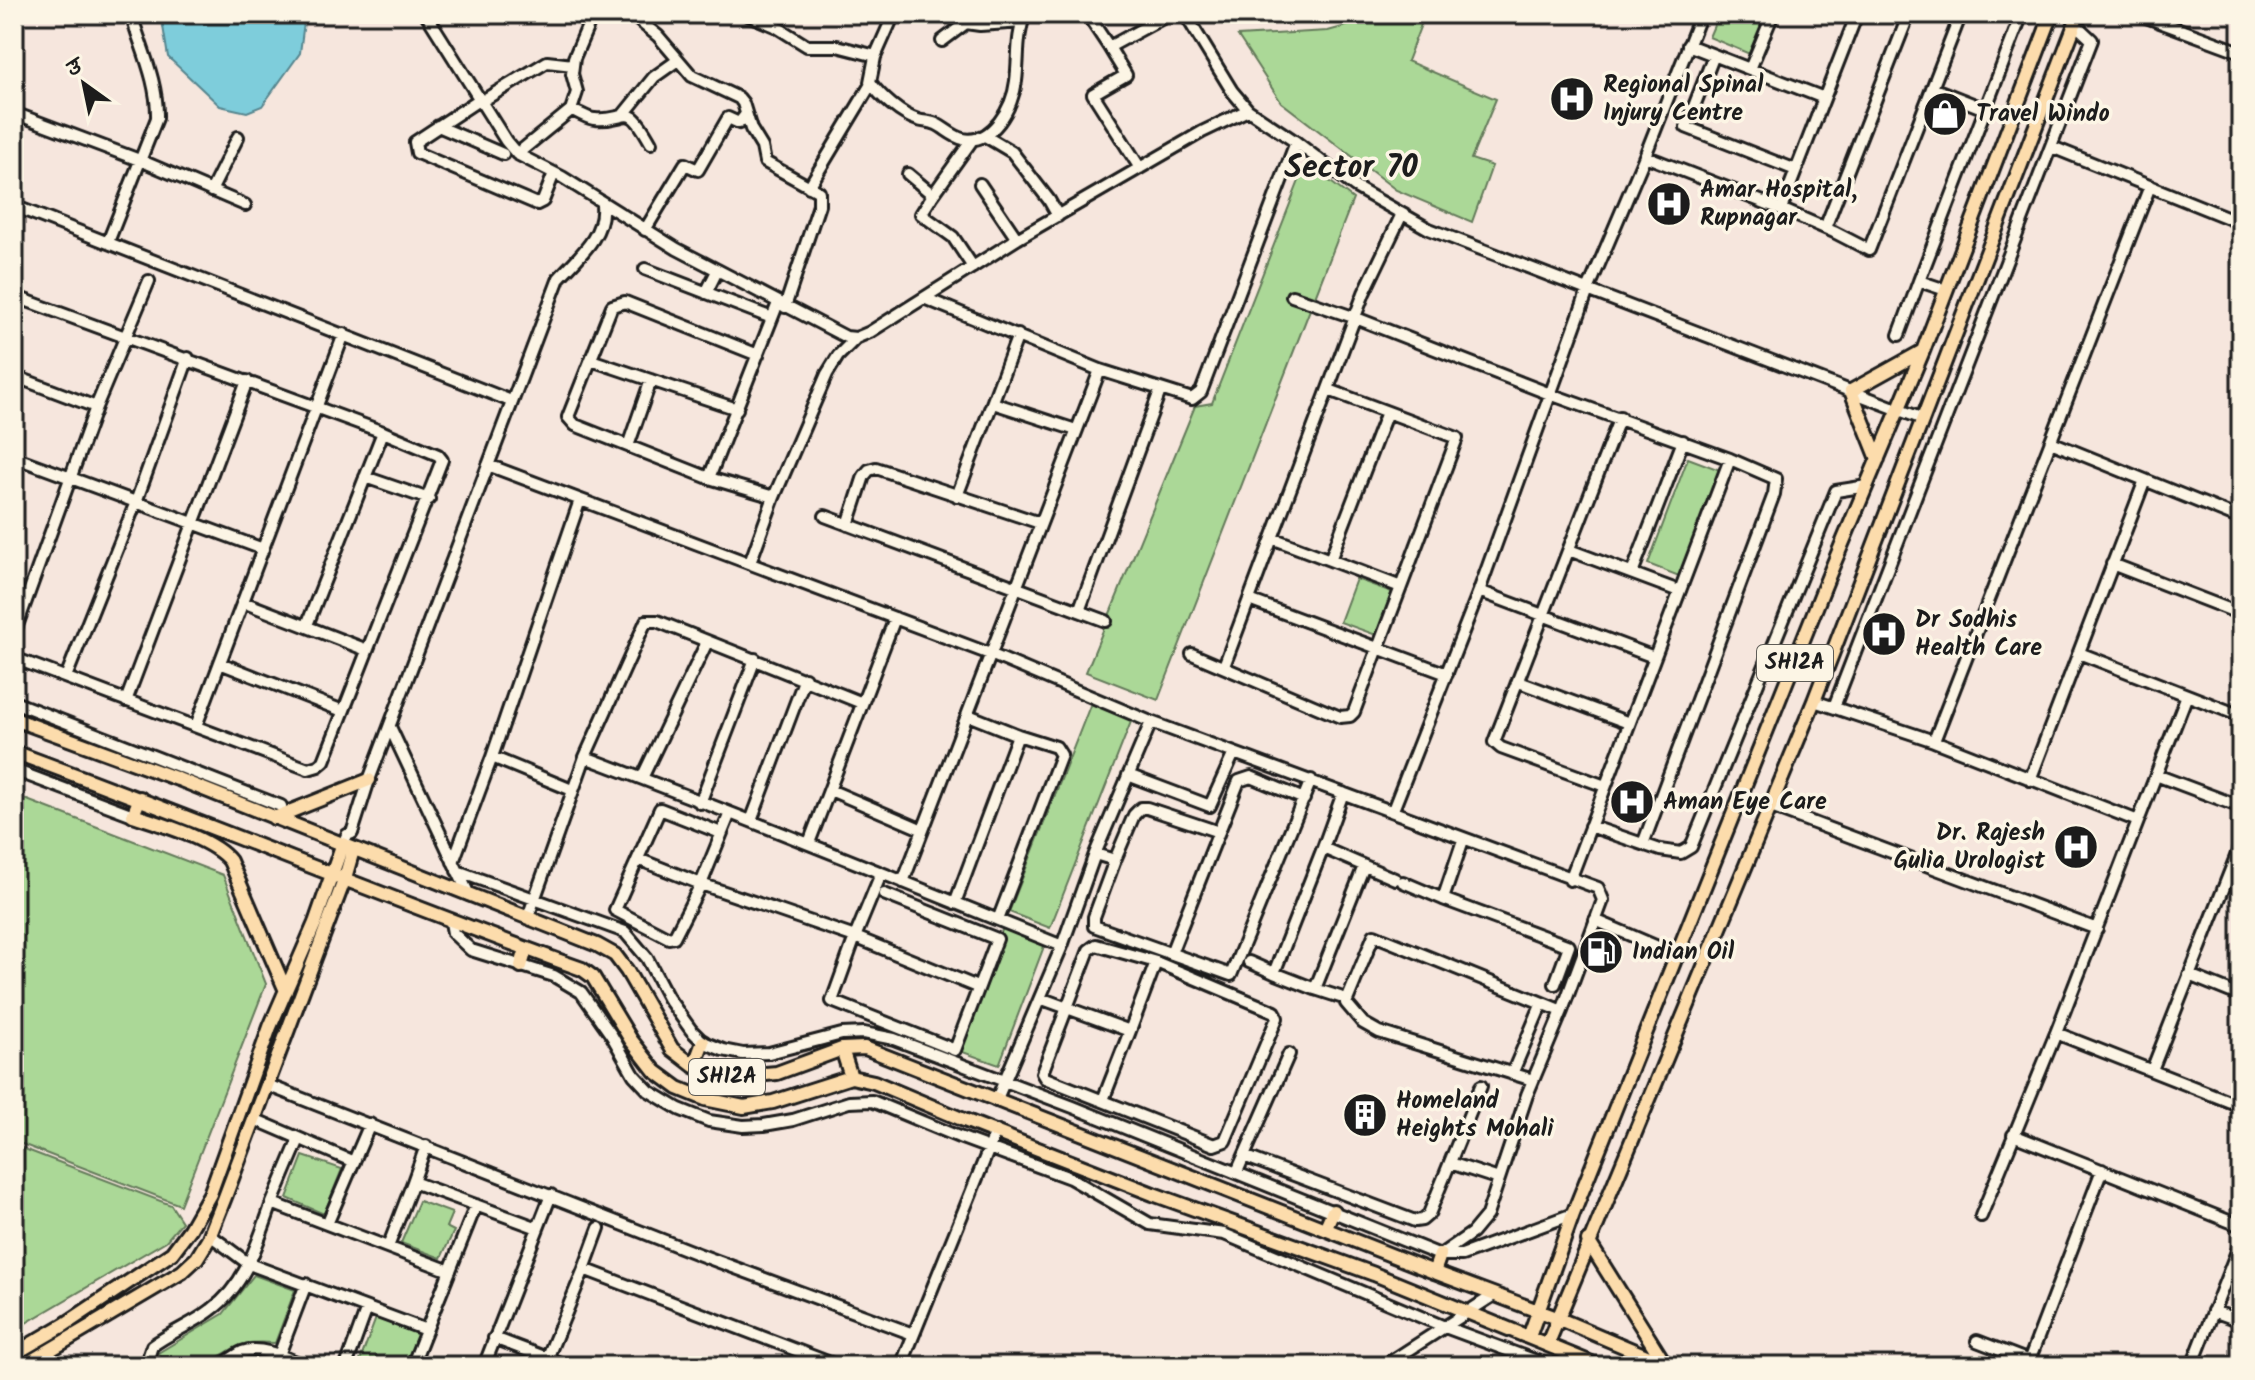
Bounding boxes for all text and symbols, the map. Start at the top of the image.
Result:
north arrow [44,44,124,124]
text: उ [59,49,93,88]
place label: Regional Spinal Injury Centre [1603,66,1764,133]
hospital icon: Regional Spinal Injury Centre [1548,75,1596,123]
shop icon: Travel Windo [1921,90,1969,138]
place label: Travel Windo [1976,95,2110,134]
district label: Sector 70 [1284,143,1418,194]
place label: Amar Hospital, Rupnagar [1700,171,1858,238]
hospital icon: Amar Hospital, Rupnagar [1645,180,1693,228]
place label: Dr Sodhis Health Care [1915,601,2042,668]
hospital icon: Dr Sodhis Health Care [1860,610,1908,658]
road number: SH12A [1757,645,1833,681]
hospital icon: Aman Eye Care [1608,778,1656,826]
place label: Aman Eye Care [1663,783,1827,822]
place label: Dr. Rajesh Gulia Urologist [1894,814,2046,881]
hospital icon: Dr. Rajesh Gulia Urologist [2052,823,2100,871]
fuel station icon: Indian Oil [1577,928,1625,976]
place label: Indian Oil [1632,933,1735,972]
road number: SH12A [689,1059,765,1095]
place label: Homeland Heights Mohali [1396,1082,1554,1149]
building icon: Homeland Heights Mohali [1341,1091,1389,1139]

